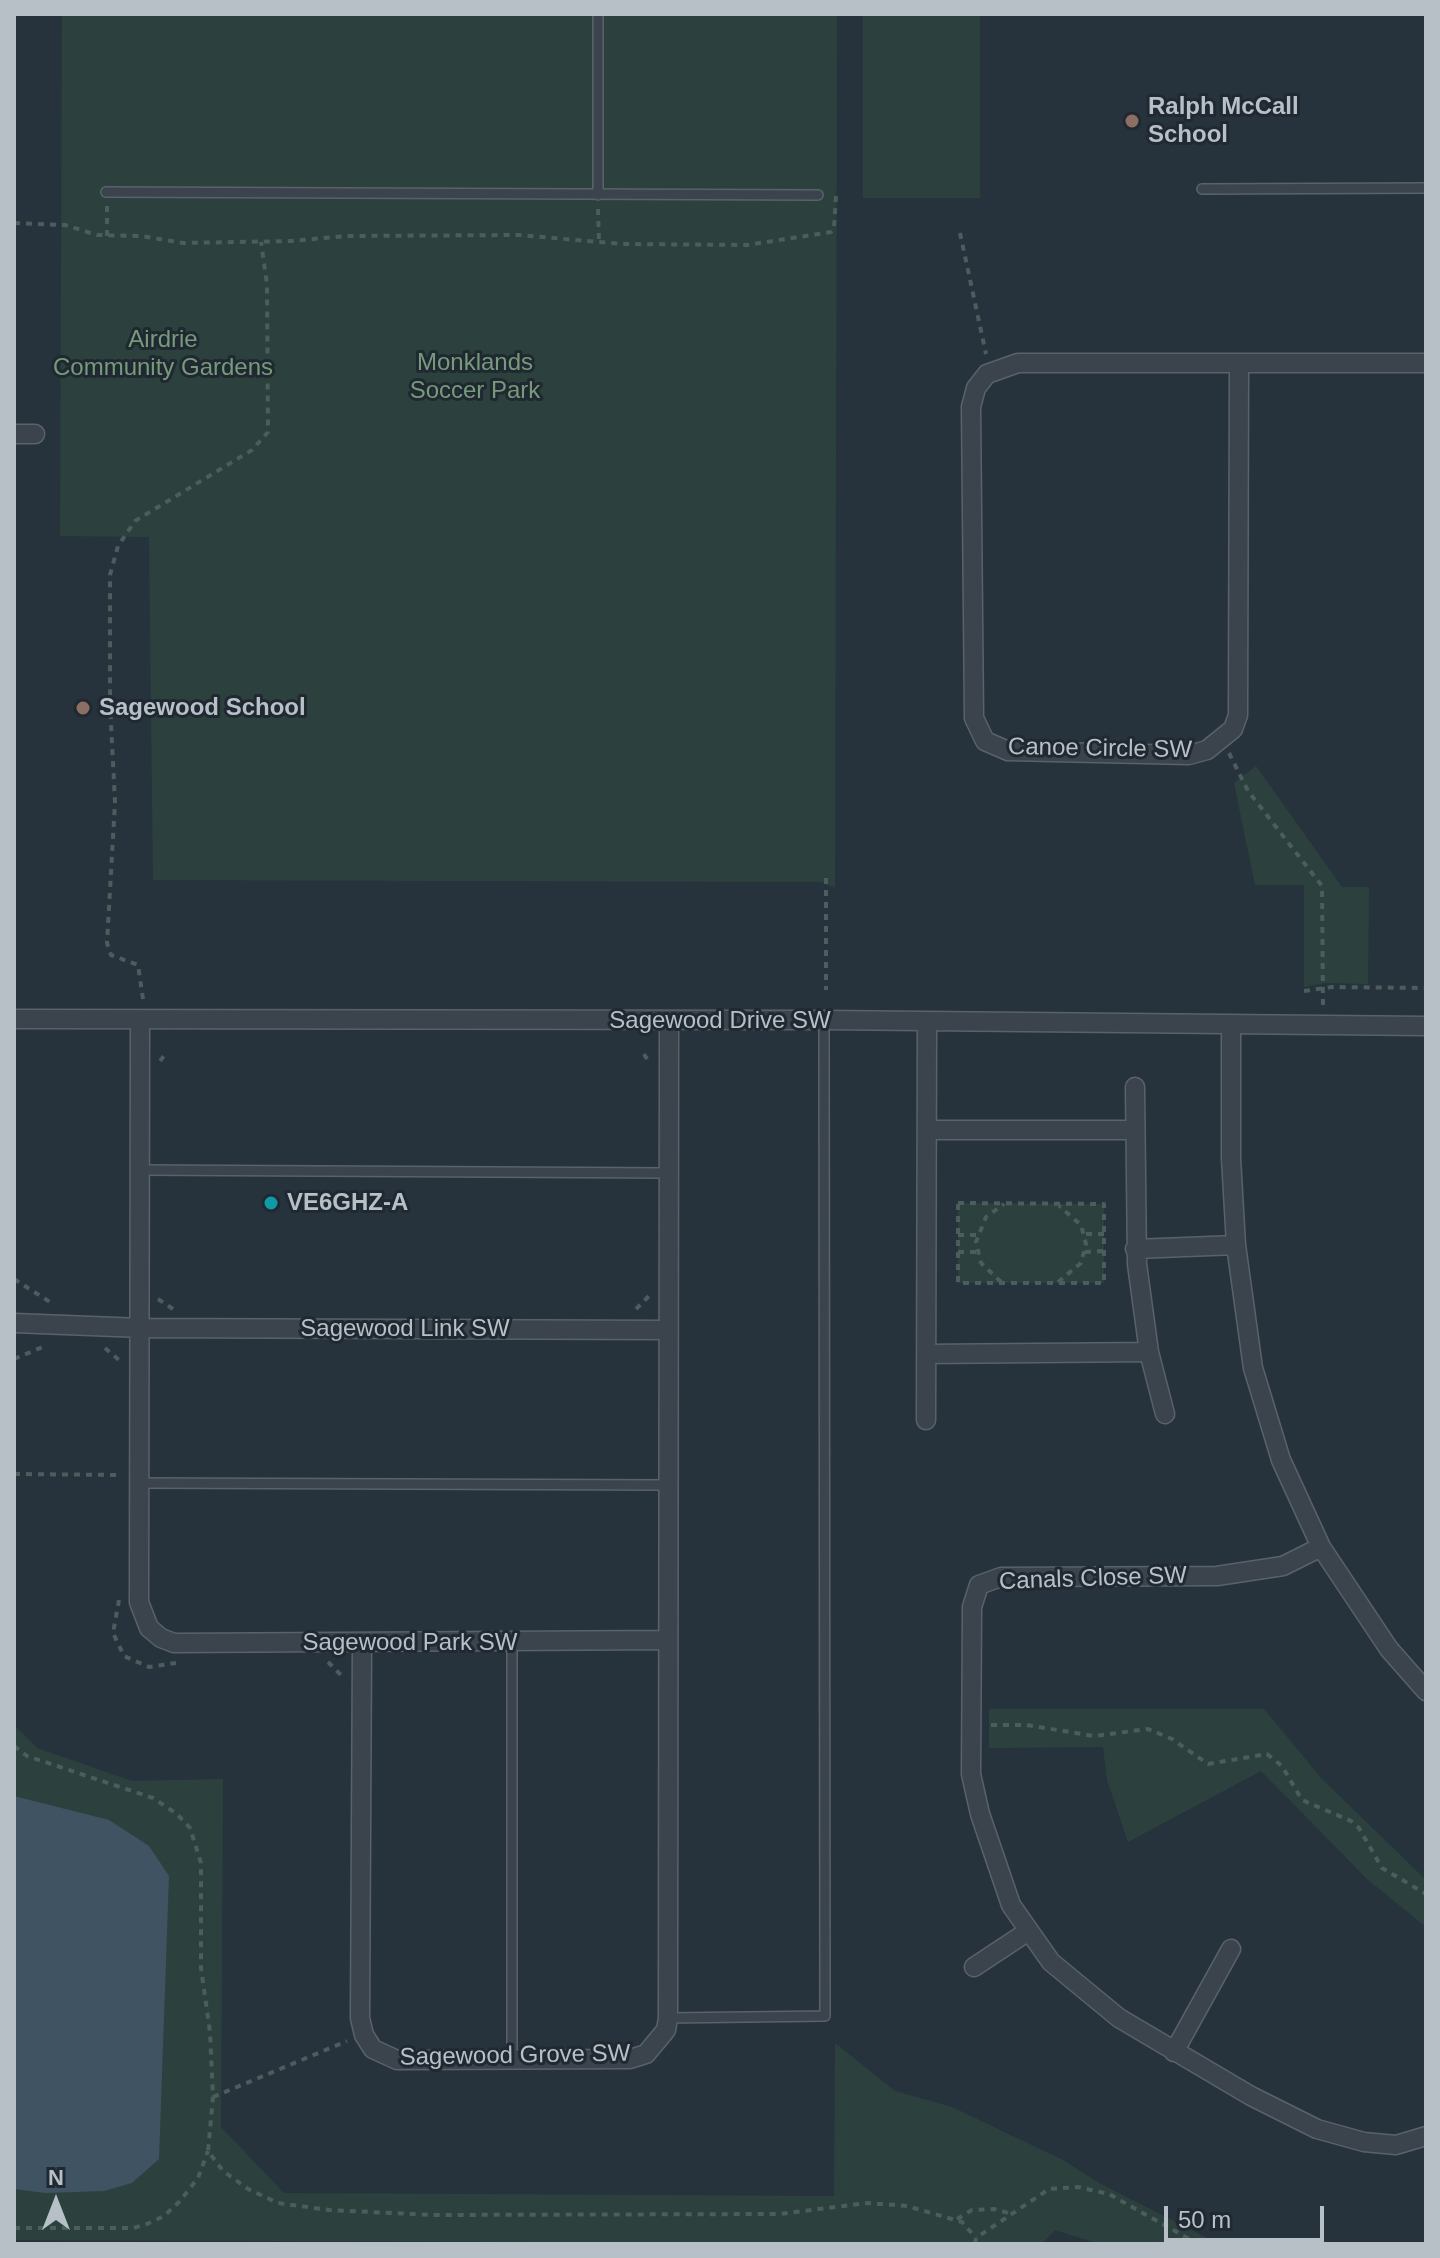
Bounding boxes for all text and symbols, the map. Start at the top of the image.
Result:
place label: Ralph McCall School [1148,93,1299,149]
marker: Ralph McCall School [1123,112,1141,130]
park label: Airdrie Community Gardens [53,326,273,382]
park label: Monklands Soccer Park [410,349,540,405]
place label: Sagewood School [99,694,306,722]
marker: Sagewood School [74,699,92,717]
street label: Canoe Circle SW [1008,733,1192,765]
street label: Sagewood Drive SW [609,1007,831,1035]
place label: VE6GHZ-A [287,1189,408,1217]
marker: VE6GHZ-A [262,1194,280,1212]
street label: Sagewood Link SW [300,1315,510,1343]
street label: Canals Close SW [999,1561,1187,1597]
street label: Sagewood Park SW [303,1629,517,1657]
street label: Sagewood Grove SW [399,2040,631,2072]
north arrow [16,2162,96,2242]
text: N [48,2165,64,2190]
scale bar [1168,2190,1328,2240]
text: 50 m [1178,2206,1231,2233]

